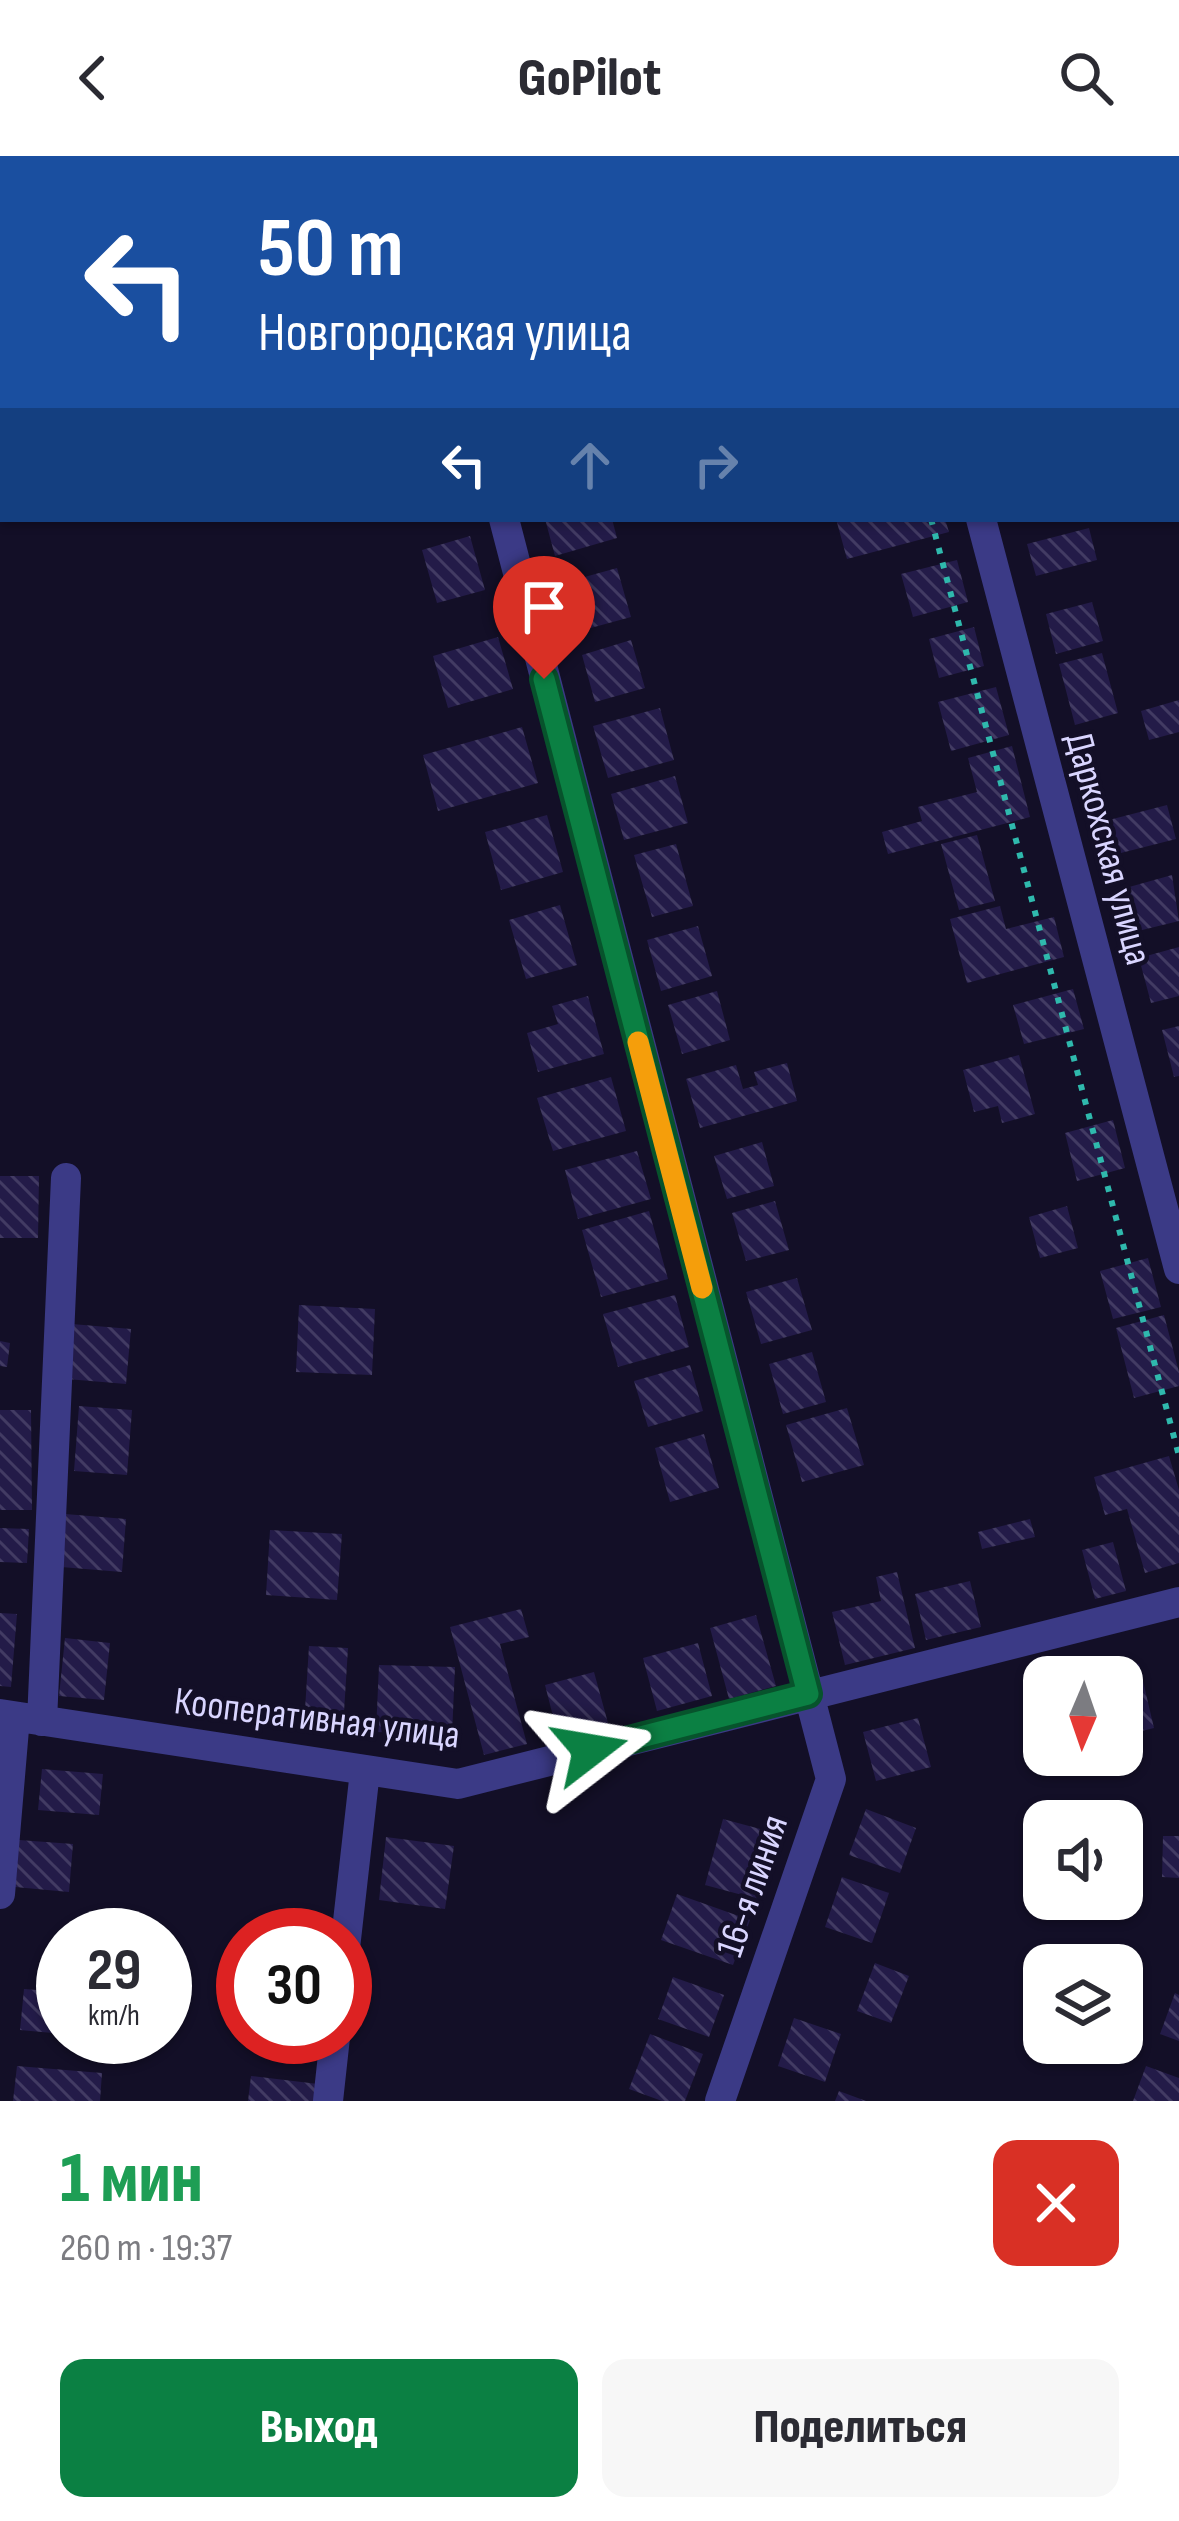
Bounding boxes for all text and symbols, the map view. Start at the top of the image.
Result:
icon: back [60,45,126,111]
icon: search [1053,45,1119,111]
text: GoPilot [518,46,661,111]
text: 50 m [258,199,404,300]
icon: left [60,204,216,360]
text: Новгородская улица [258,301,632,366]
icon: left [431,432,497,498]
icon: ahead [557,432,623,498]
icon: right [683,432,749,498]
pin [493,556,595,679]
icon: arrive [511,574,577,640]
street label: Даркохская улица [1054,728,1162,970]
north arrow [1023,1656,1143,1776]
map controls [1023,1656,1143,2064]
street label: Кооперативная улица [172,1678,462,1760]
position arrow [527,1687,653,1813]
button: sound [1023,1800,1143,1920]
street label: 16-я линия [707,1809,799,1963]
speed limit sign: 30 [216,1908,372,2064]
text: 29 [87,1935,141,2007]
button: layers [1023,1944,1143,2064]
text: km/h [88,1998,140,2034]
text: 1 мин [60,2136,203,2223]
button: close [993,2140,1119,2266]
text: 260 m · 19:37 [60,2225,232,2272]
button: Выход [60,2359,578,2497]
button: Поделиться [602,2359,1119,2497]

